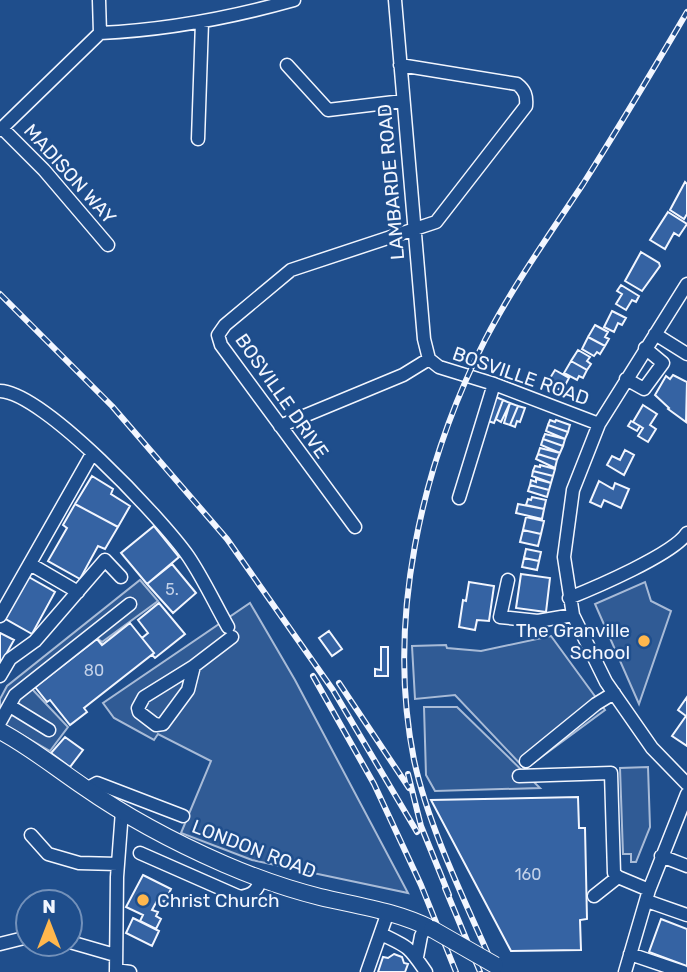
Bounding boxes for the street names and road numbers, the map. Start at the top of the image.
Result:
street label: LAMBARDE ROAD [373,103,409,261]
street label: MADISON WAY [19,119,121,229]
street label: BOSVILLE DRIVE [230,329,334,463]
street label: BOSVILLE ROAD [450,342,592,410]
street label: LONDON ROAD [189,815,319,883]

